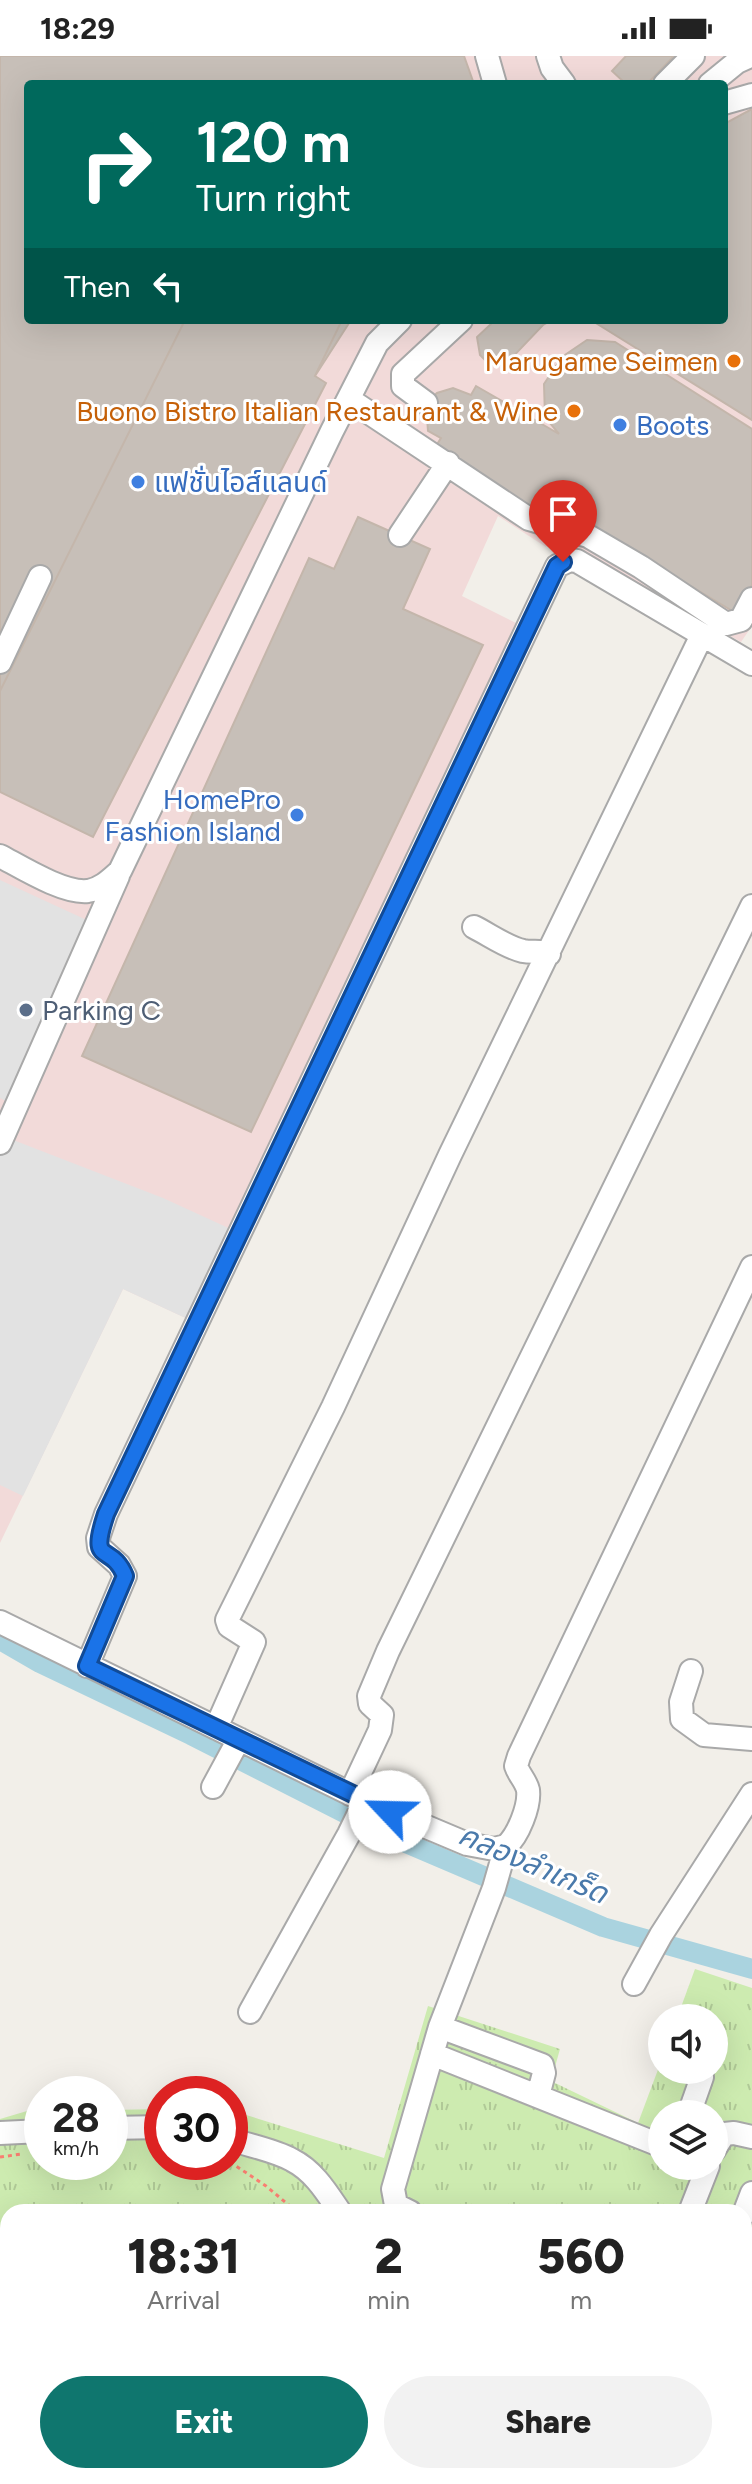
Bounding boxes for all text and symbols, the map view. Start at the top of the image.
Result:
text: 18:29 [40,10,115,47]
text: 120 m [196,109,351,176]
icon: right [64,112,168,216]
text: Turn right [196,177,351,220]
icon: left [146,264,190,308]
text: Then [64,268,130,305]
place label: Marugame Seimen [484,344,718,378]
marker: Marugame Seimen [725,352,743,370]
place label: Buono Bistro Italian Restaurant & Wine [76,394,558,428]
marker: Buono Bistro Italian Restaurant & Wine [565,402,583,420]
place label: Boots [636,408,709,442]
marker: Boots [611,416,629,434]
place label: แฟชั่นไอส์แลนด์ [154,465,327,499]
marker: แฟชั่นไอส์แลนด์ [129,473,147,491]
pin [529,480,597,562]
icon: arrive [541,492,585,536]
place label: HomePro Fashion Island [105,782,281,848]
marker: HomePro Fashion Island [288,806,306,824]
place label: Parking C [42,993,161,1027]
marker: Parking C [17,1001,35,1019]
position arrow [348,1770,432,1854]
water label: คลองลำเกร็ด [453,1816,615,1912]
map controls [648,2004,728,2180]
button: sound [648,2004,728,2084]
speed limit sign: 30 [144,2076,248,2180]
text: 28 [52,2094,100,2142]
button: layers [648,2100,728,2180]
text: km/h [53,2136,99,2160]
text: 18:31 [127,2227,240,2285]
text: 2 [375,2227,403,2285]
text: 560 [537,2227,625,2285]
text: Arrival [147,2284,220,2316]
text: min [367,2284,410,2316]
text: m [570,2284,592,2316]
button: Exit [40,2376,368,2468]
button: Share [384,2376,712,2468]

